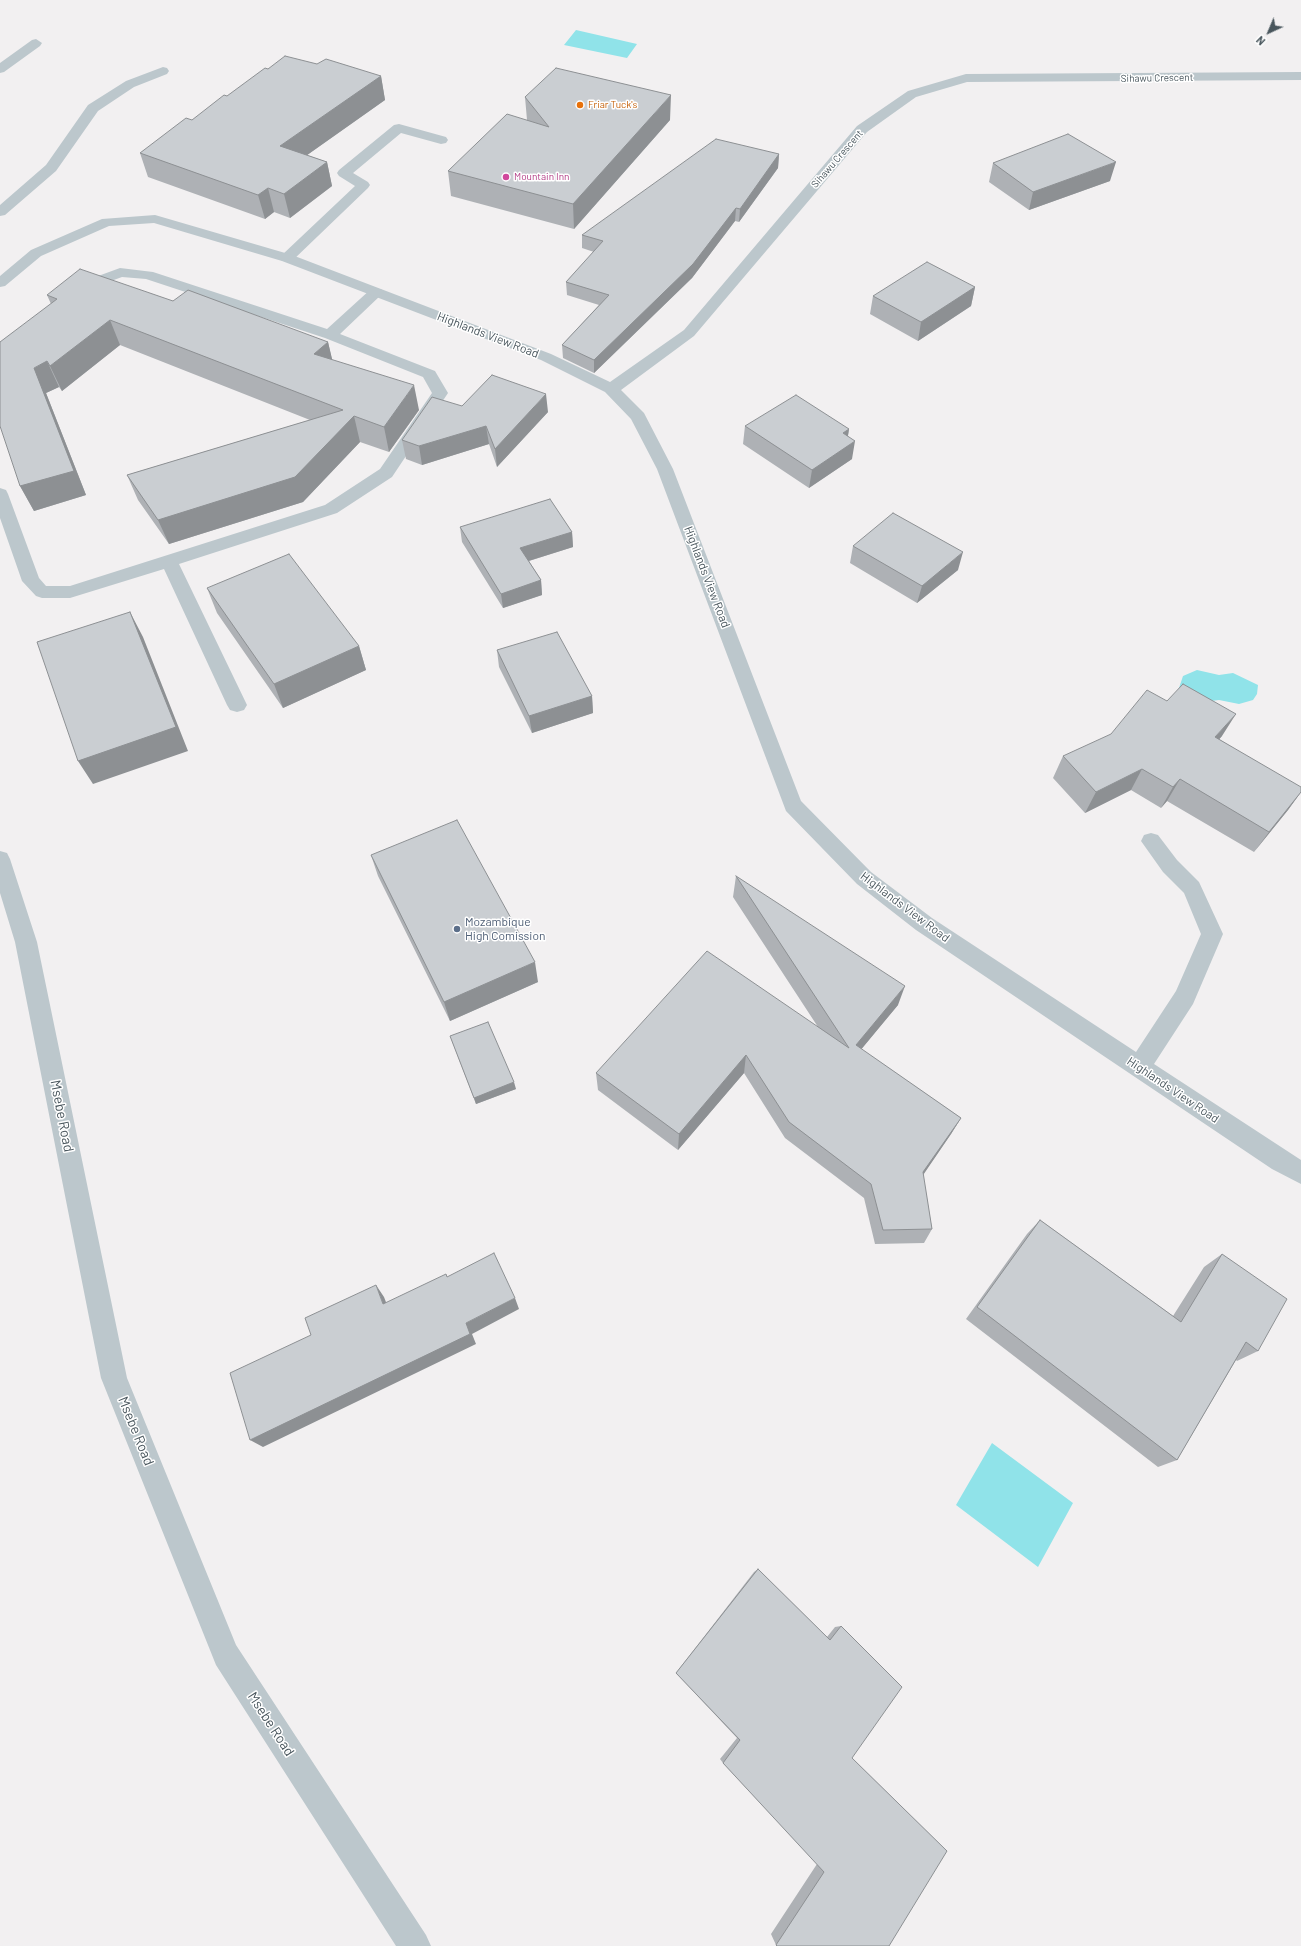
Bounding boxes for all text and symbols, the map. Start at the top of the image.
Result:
north arrow [1249,12,1289,52]
text: N [1253,34,1267,48]
street label: Sihawu Crescent [1121,71,1193,85]
place label: Friar Tuck's [588,99,637,111]
marker: Friar Tuck's [575,100,585,110]
street label: Sihawu Crescent [809,128,865,190]
place label: Mountain Inn [514,171,569,183]
marker: Mountain Inn [501,172,511,182]
street label: Highlands View Road [435,309,541,361]
street label: Highlands View Road [681,524,733,630]
street label: Highlands View Road [858,869,952,945]
place label: Mozambique High Comission [465,915,545,943]
marker: Mozambique High Comission [452,924,462,934]
street label: Highlands View Road [1124,1054,1222,1126]
street label: Msebe Road [47,1079,77,1153]
street label: Msebe Road [115,1394,157,1468]
street label: Msebe Road [244,1689,298,1759]

